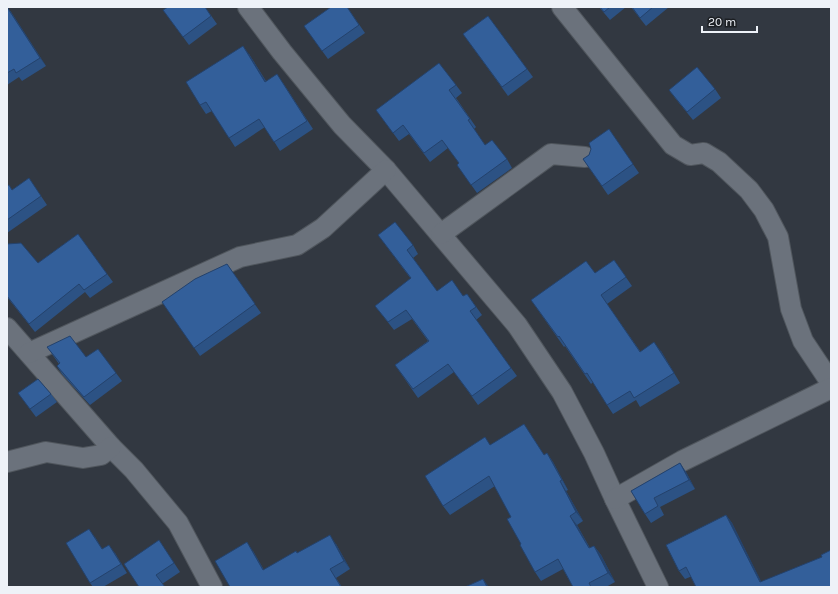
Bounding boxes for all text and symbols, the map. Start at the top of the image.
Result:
scale bar [702,8,757,34]
text: 20 m [708,15,736,29]

